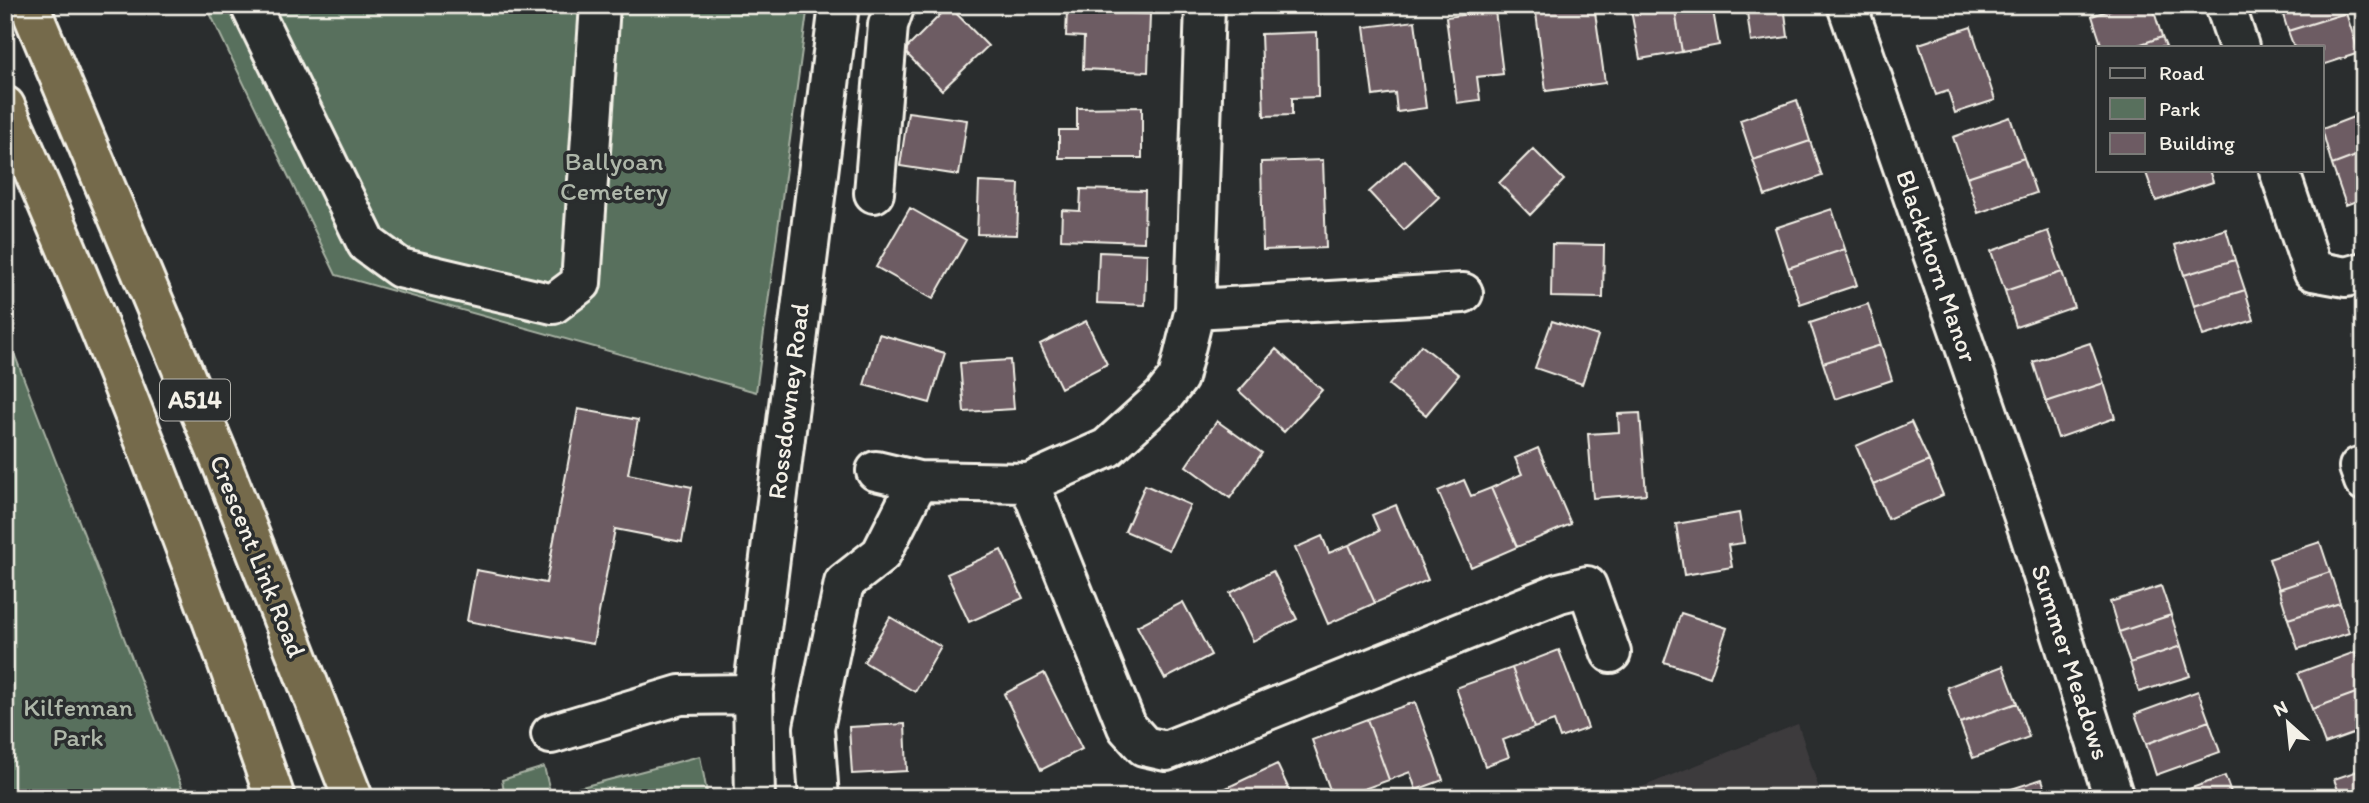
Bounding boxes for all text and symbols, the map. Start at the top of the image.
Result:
legend [2096,46,2324,172]
text: Road [2159,60,2205,85]
text: Park [2159,96,2201,121]
text: Building [2159,130,2235,155]
park label: Ballyoan Cemetery [560,145,668,207]
street label: Blackthorn Manor [1889,166,1985,367]
street label: Rossdowney Road [760,300,816,501]
road number: A514 [160,380,230,421]
street label: Crescent Link Road [203,450,313,662]
street label: Summer Meadows [2024,560,2118,764]
north arrow [2254,688,2324,758]
park label: Kilfennan Park [23,691,133,753]
text: N [2270,695,2291,721]

